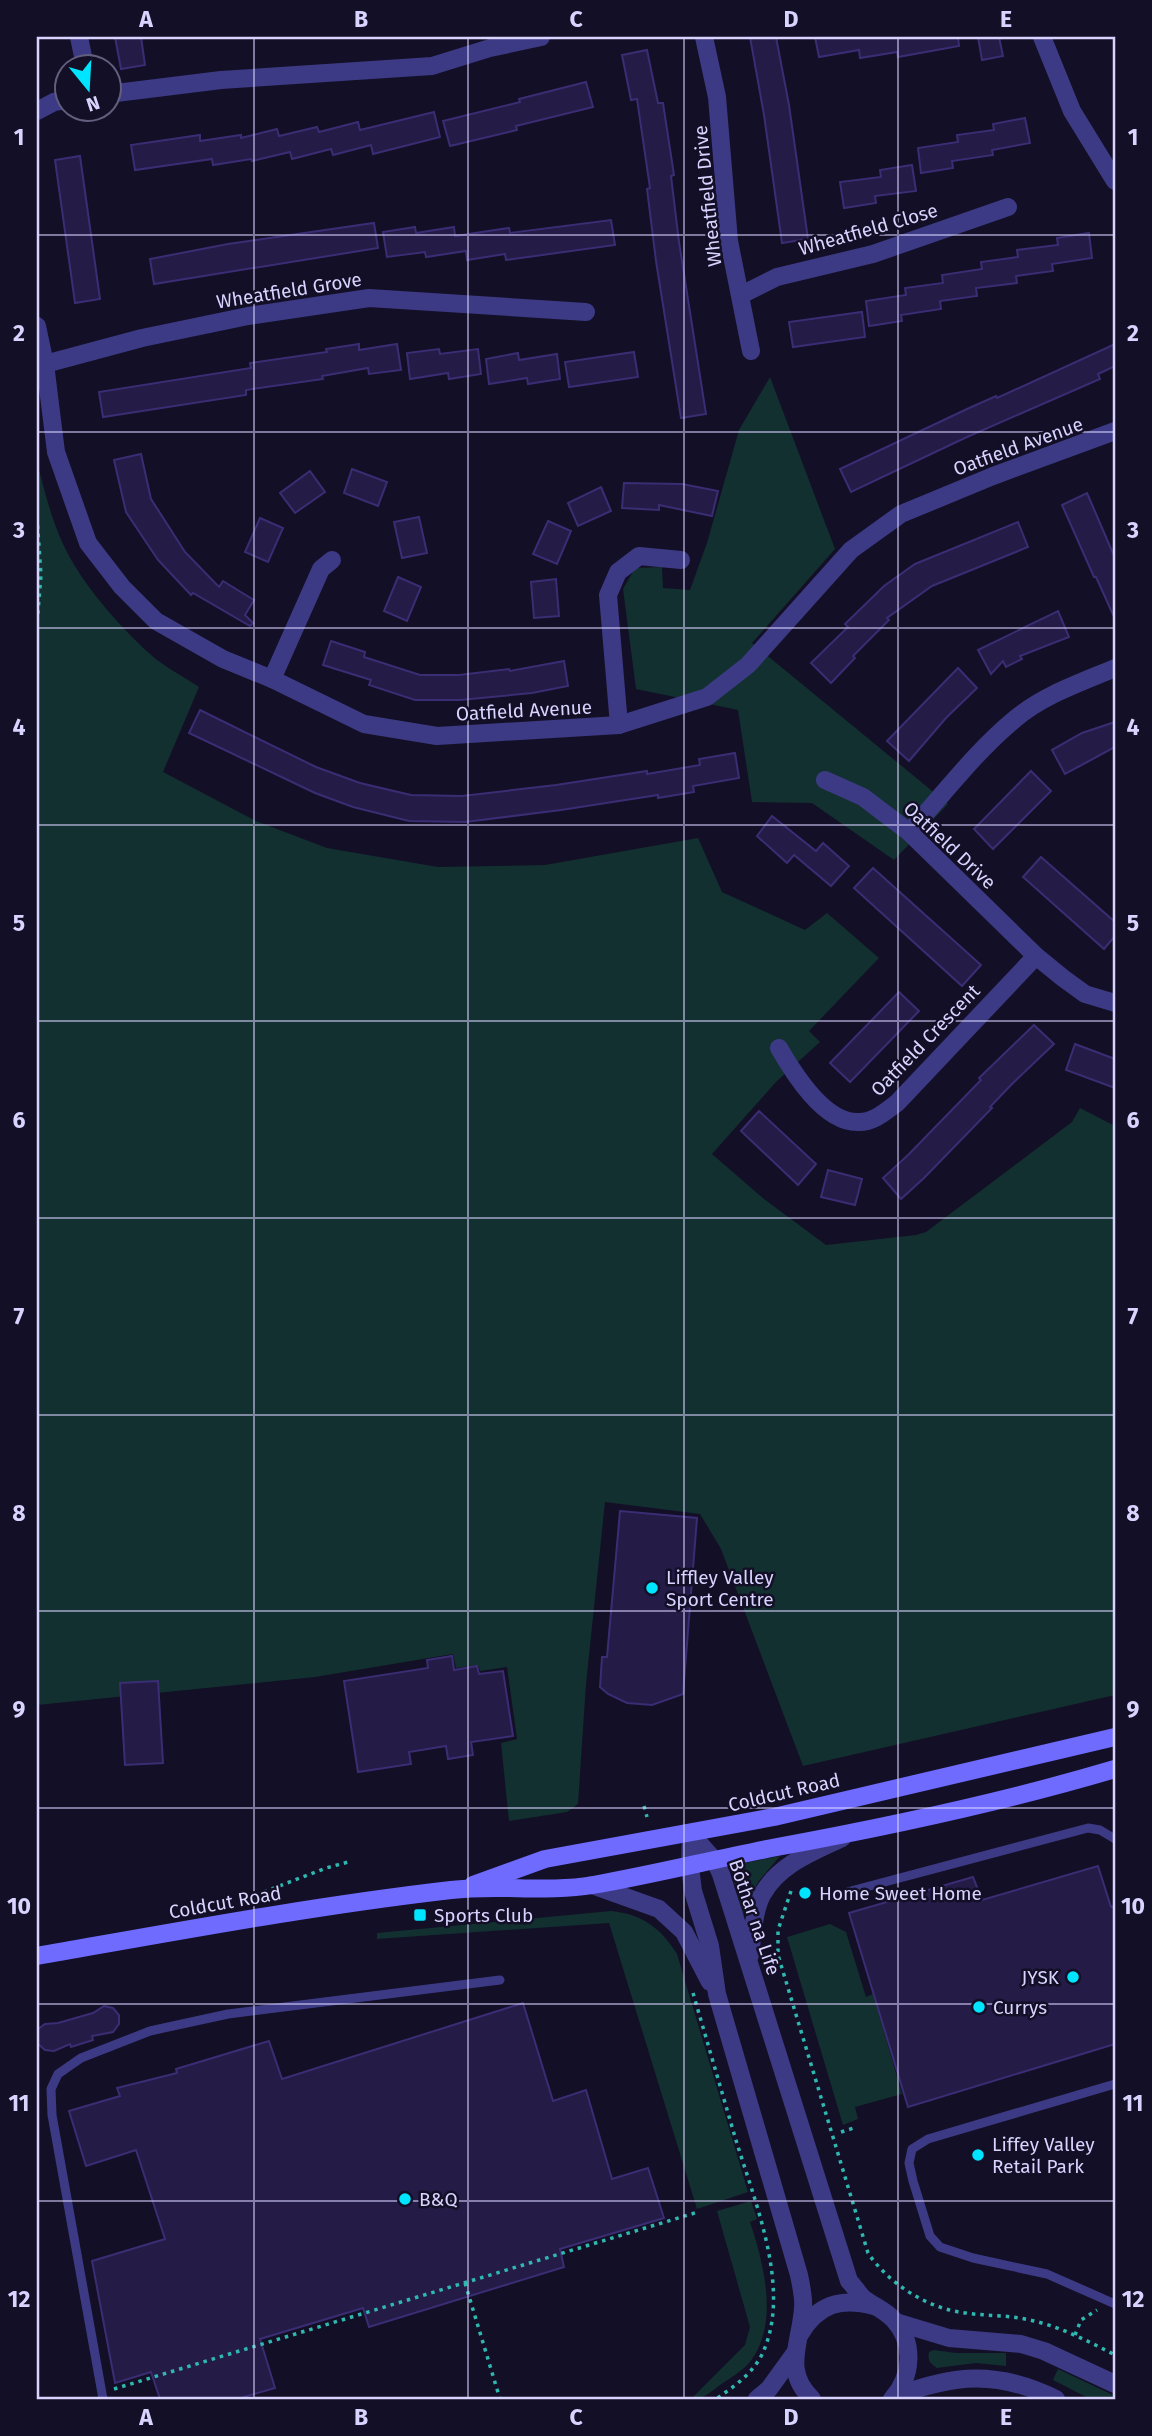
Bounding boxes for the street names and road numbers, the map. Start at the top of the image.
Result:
street label: Wheatfield Drive [689,124,726,268]
street label: Wheatfield Close [796,199,940,260]
street label: Wheatfield Grove [215,268,363,313]
street label: Oatfield Avenue [950,412,1086,481]
street label: Oatfield Avenue [455,695,593,726]
street label: Oatfield Drive [899,797,1001,894]
street label: Oatfield Crescent [866,979,985,1101]
street label: Coldcut Road [726,1768,842,1816]
street label: Bóthar na Life [724,1856,785,1978]
street label: Coldcut Road [167,1881,283,1924]

